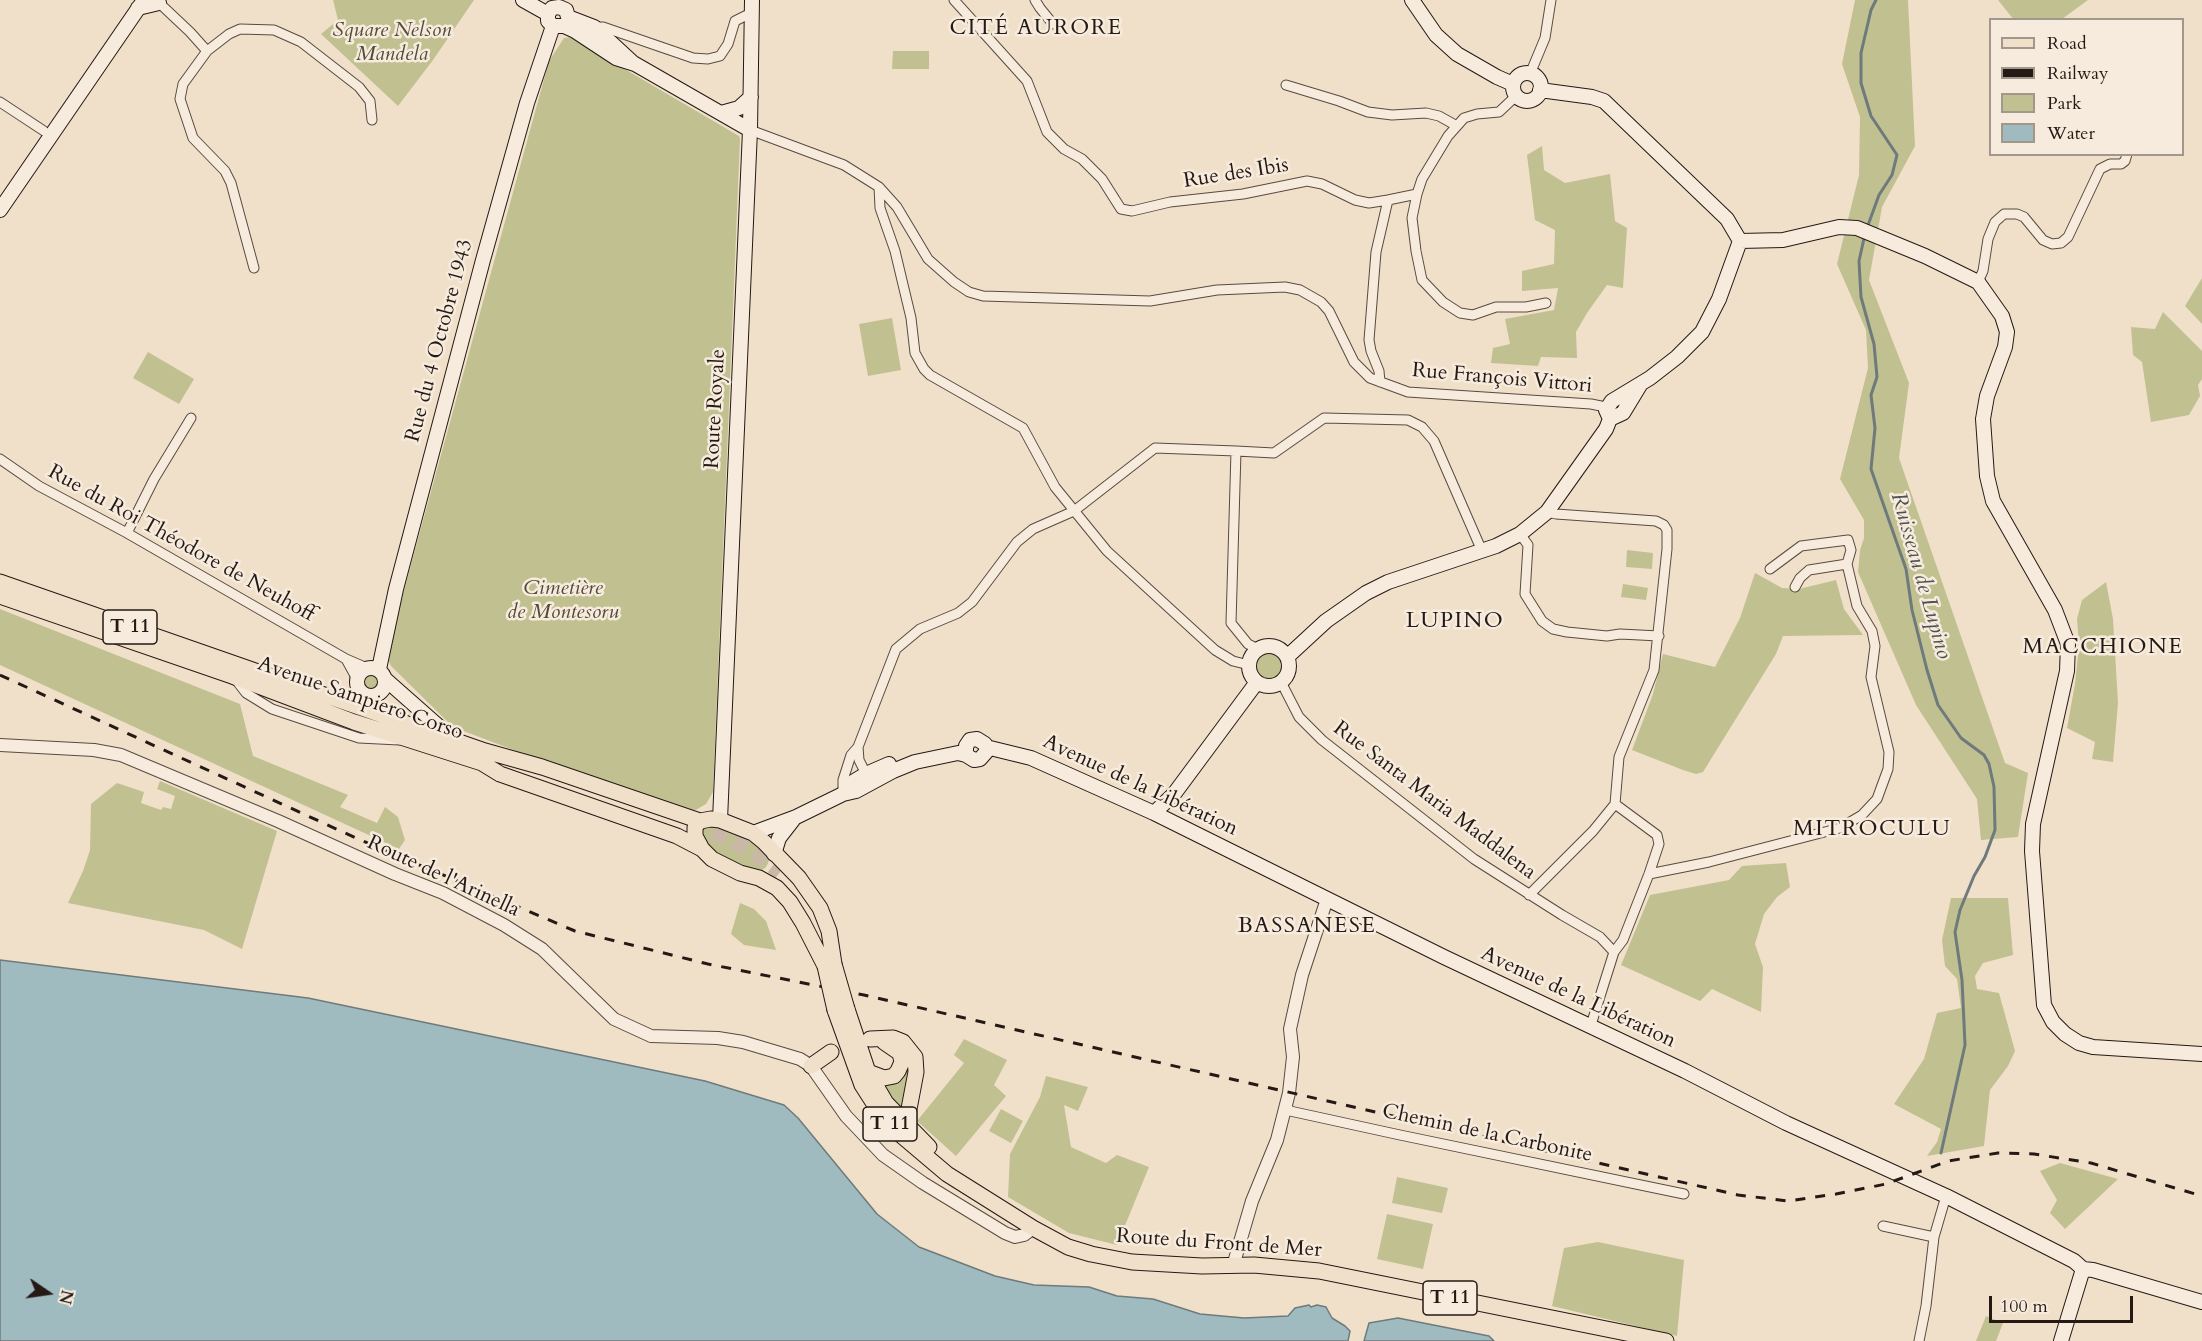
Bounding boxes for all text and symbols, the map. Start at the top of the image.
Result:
district label: CITÉ AURORE [949,16,1123,42]
park label: Square Nelson Mandela [333,18,451,68]
legend [1989,18,2184,156]
text: Road [2047,31,2087,56]
text: Railway [2047,61,2109,86]
text: Park [2047,91,2082,116]
text: Water [2047,121,2095,146]
street label: Rue des Ibis [1182,153,1290,195]
street label: Rue du 4 Octobre 1943 [401,237,479,445]
street label: Route Royale [700,348,732,470]
street label: Rue François Vittori [1411,359,1593,399]
street label: Rue du Roi Théodore de Neuhoff [43,460,319,628]
water label: Ruisseau de Lupino [1884,490,1956,662]
park label: Cimetière de Montesoru [507,576,619,626]
district label: LUPINO [1406,609,1504,635]
road number: T 11 [103,610,157,644]
district label: MACCHIONE [2023,635,2183,661]
street label: Avenue Sampiero Corso [254,652,466,746]
street label: Rue Santa Maria Maddalena [1328,716,1540,886]
street label: Avenue de la Libération [1039,730,1241,842]
district label: MITROCULU [1793,817,1951,843]
street label: Route de l'Arinella [363,831,523,923]
district label: BASSANESE [1238,914,1376,940]
street label: Avenue de la Libération [1477,942,1679,1054]
street label: Chemin de la Carbonite [1380,1099,1594,1169]
road number: T 11 [863,1107,917,1141]
street label: Route du Front de Mer [1115,1224,1323,1264]
north arrow [18,1263,78,1323]
road number: T 11 [1423,1281,1477,1315]
scale bar [1992,1284,2136,1322]
text: N [53,1288,78,1306]
text: 100 m [2000,1294,2048,1319]

